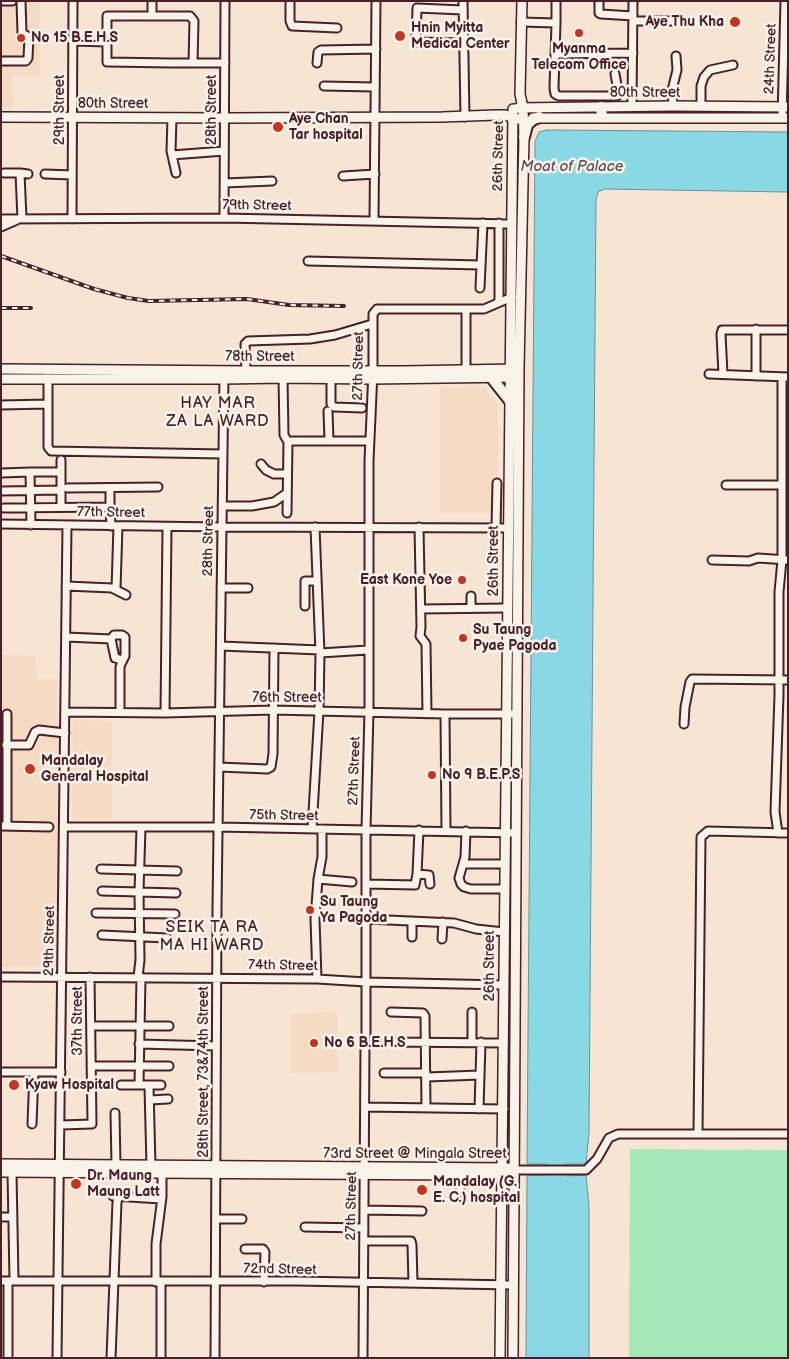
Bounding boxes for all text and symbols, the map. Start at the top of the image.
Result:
place label: Aye Thu Kha [645,14,724,30]
marker: Aye Thu Kha [728,15,742,29]
place label: Hnin Myitta Medical Center [411,20,510,52]
street label: 24th Street [761,23,781,95]
marker: Myanma Telecom Office [573,27,585,39]
marker: Hnin Myitta Medical Center [393,29,407,43]
place label: No 15 B.E.H.S [31,30,118,46]
marker: No 15 B.E.H.S [15,32,27,44]
place label: Myanma Telecom Office [531,41,627,74]
street label: 29th Street [52,75,68,145]
street label: 28th Street [204,75,220,145]
street label: 80th Street [610,85,680,101]
street label: 80th Street [78,96,148,112]
place label: Aye Chan Tar hospital [289,111,363,144]
marker: Aye Chan Tar hospital [271,120,285,134]
street label: 26th Street [490,120,508,192]
water label: Moat of Palace [521,158,623,176]
street label: 79th Street [222,197,292,215]
street label: 27th Street [350,331,368,401]
street label: 78th Street [225,349,295,365]
district label: HAY MAR ZA LA WARD [165,394,271,432]
street label: 77th Street [77,504,145,522]
street label: 28th Street [200,506,218,576]
street label: 26th Street [486,525,502,597]
place label: East Kone Yoe [360,572,452,588]
marker: East Kone Yoe [456,574,468,586]
place label: Su Taung Pyae Pagoda [473,622,557,654]
marker: Su Taung Pyae Pagoda [457,632,469,644]
street label: 76th Street [252,690,322,706]
street label: 27th Street [345,736,365,806]
place label: Mandalay General Hospital [41,753,148,786]
marker: Mandalay General Hospital [23,762,37,776]
place label: No 9 B.E.P.S [442,767,520,783]
marker: No 9 B.E.P.S [426,769,438,781]
street label: 75th Street [249,807,319,825]
place label: Su Taung Ya Pagoda [320,894,387,926]
marker: Su Taung Ya Pagoda [304,904,316,916]
street label: 29th Street [41,906,59,976]
district label: SEIK TA RA MA HI WARD [158,918,266,956]
street label: 26th Street [482,930,498,1002]
street label: 74th Street [248,957,318,975]
street label: 37th Street [70,986,86,1056]
street label: 28th Street, 73&74th Street [196,986,212,1158]
place label: No 6 B.E.H.S [324,1035,405,1051]
marker: No 6 B.E.H.S [308,1037,320,1049]
place label: Kyaw Hospital [25,1077,114,1093]
marker: Kyaw Hospital [7,1078,21,1092]
street label: 73rd Street @ Mingala Street [323,1146,507,1162]
place label: Dr. Maung Maung Latt [87,1168,160,1200]
street label: 27th Street [343,1171,361,1241]
place label: Mandalay (G. E. C.) hospital [433,1174,520,1206]
marker: Dr. Maung Maung Latt [69,1177,83,1191]
marker: Mandalay (G. E. C.) hospital [415,1183,429,1197]
street label: 72nd Street [243,1261,317,1279]

